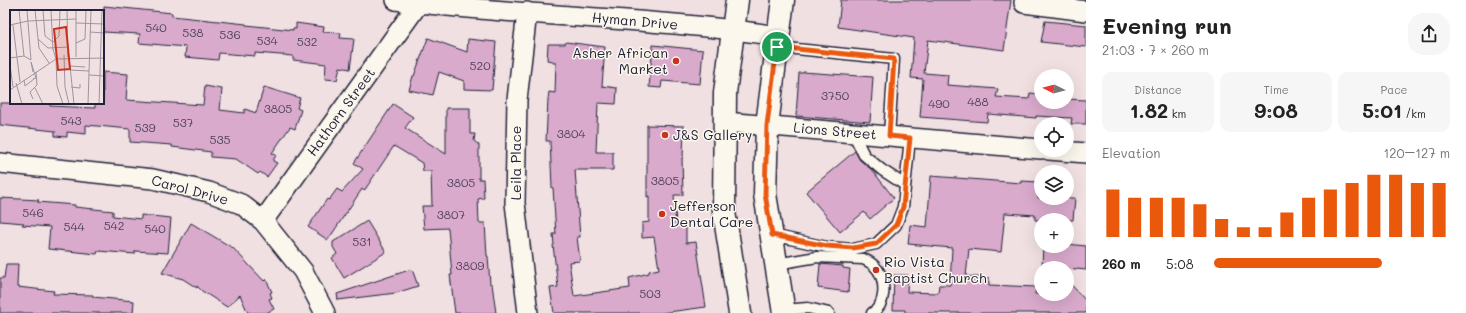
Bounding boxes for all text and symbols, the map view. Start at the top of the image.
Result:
street label: Hyman Drive [591,7,679,34]
inset map [10,10,104,104]
text: Evening run [1102,11,1232,40]
button: share [1408,13,1450,55]
house number: 540 [145,19,167,35]
house number: 538 [182,24,204,40]
house number: 536 [219,26,241,42]
pin [760,30,794,64]
house number: 534 [256,32,278,48]
house number: 532 [297,33,317,49]
icon: arrive [766,36,788,58]
text: 21:03 · 7 × 260 m [1102,41,1209,58]
place label: Asher African Market [572,43,668,78]
marker: Asher African Market [671,56,681,66]
house number: 520 [469,57,491,73]
street label: Hathorn Street [302,64,379,160]
north arrow [1034,69,1074,109]
map controls [1034,69,1074,301]
text: Distance [1134,82,1182,97]
text: Time [1263,82,1289,97]
text: Pace [1381,82,1407,97]
house number: 3750 [821,87,850,103]
house number: 488 [967,93,989,109]
house number: 490 [928,95,950,111]
text: 1.82 [1130,97,1168,123]
text: 9:08 [1254,97,1298,123]
text: 5:01 [1362,97,1402,123]
house number: 3805 [264,100,292,116]
text: km [1168,106,1186,121]
text: /km [1402,106,1426,121]
house number: 543 [60,112,82,128]
house number: 537 [173,114,194,130]
street label: Lions Street [793,117,877,144]
button: locate [1034,117,1074,157]
house number: 539 [134,119,156,135]
house number: 3804 [557,125,585,141]
place label: J&S Gallery [673,125,752,144]
street label: Leila Place [506,126,525,200]
marker: J&S Gallery [660,130,670,140]
house number: 535 [209,131,231,147]
text: Elevation [1102,144,1160,161]
text: 120–127 m [1383,144,1450,161]
button: layers [1034,165,1074,205]
street label: Carol Drive [149,170,231,209]
house number: 3805 [651,172,679,188]
house number: 3805 [447,174,475,190]
place label: Jefferson Dental Care [670,196,753,231]
house number: 546 [22,204,44,220]
house number: 3807 [437,206,466,222]
marker: Jefferson Dental Care [657,209,667,219]
button: + [1034,213,1074,253]
house number: 542 [104,217,124,233]
house number: 544 [63,218,85,234]
house number: 540 [144,220,166,236]
house number: 531 [352,233,372,249]
place label: Rio Vista Baptist Church [884,252,987,287]
text: 260 m [1102,255,1141,272]
text: 5:08 [1166,255,1194,272]
house number: 3809 [456,257,484,273]
button: − [1034,261,1074,301]
marker: Rio Vista Baptist Church [871,265,881,275]
house number: 503 [639,285,661,301]

